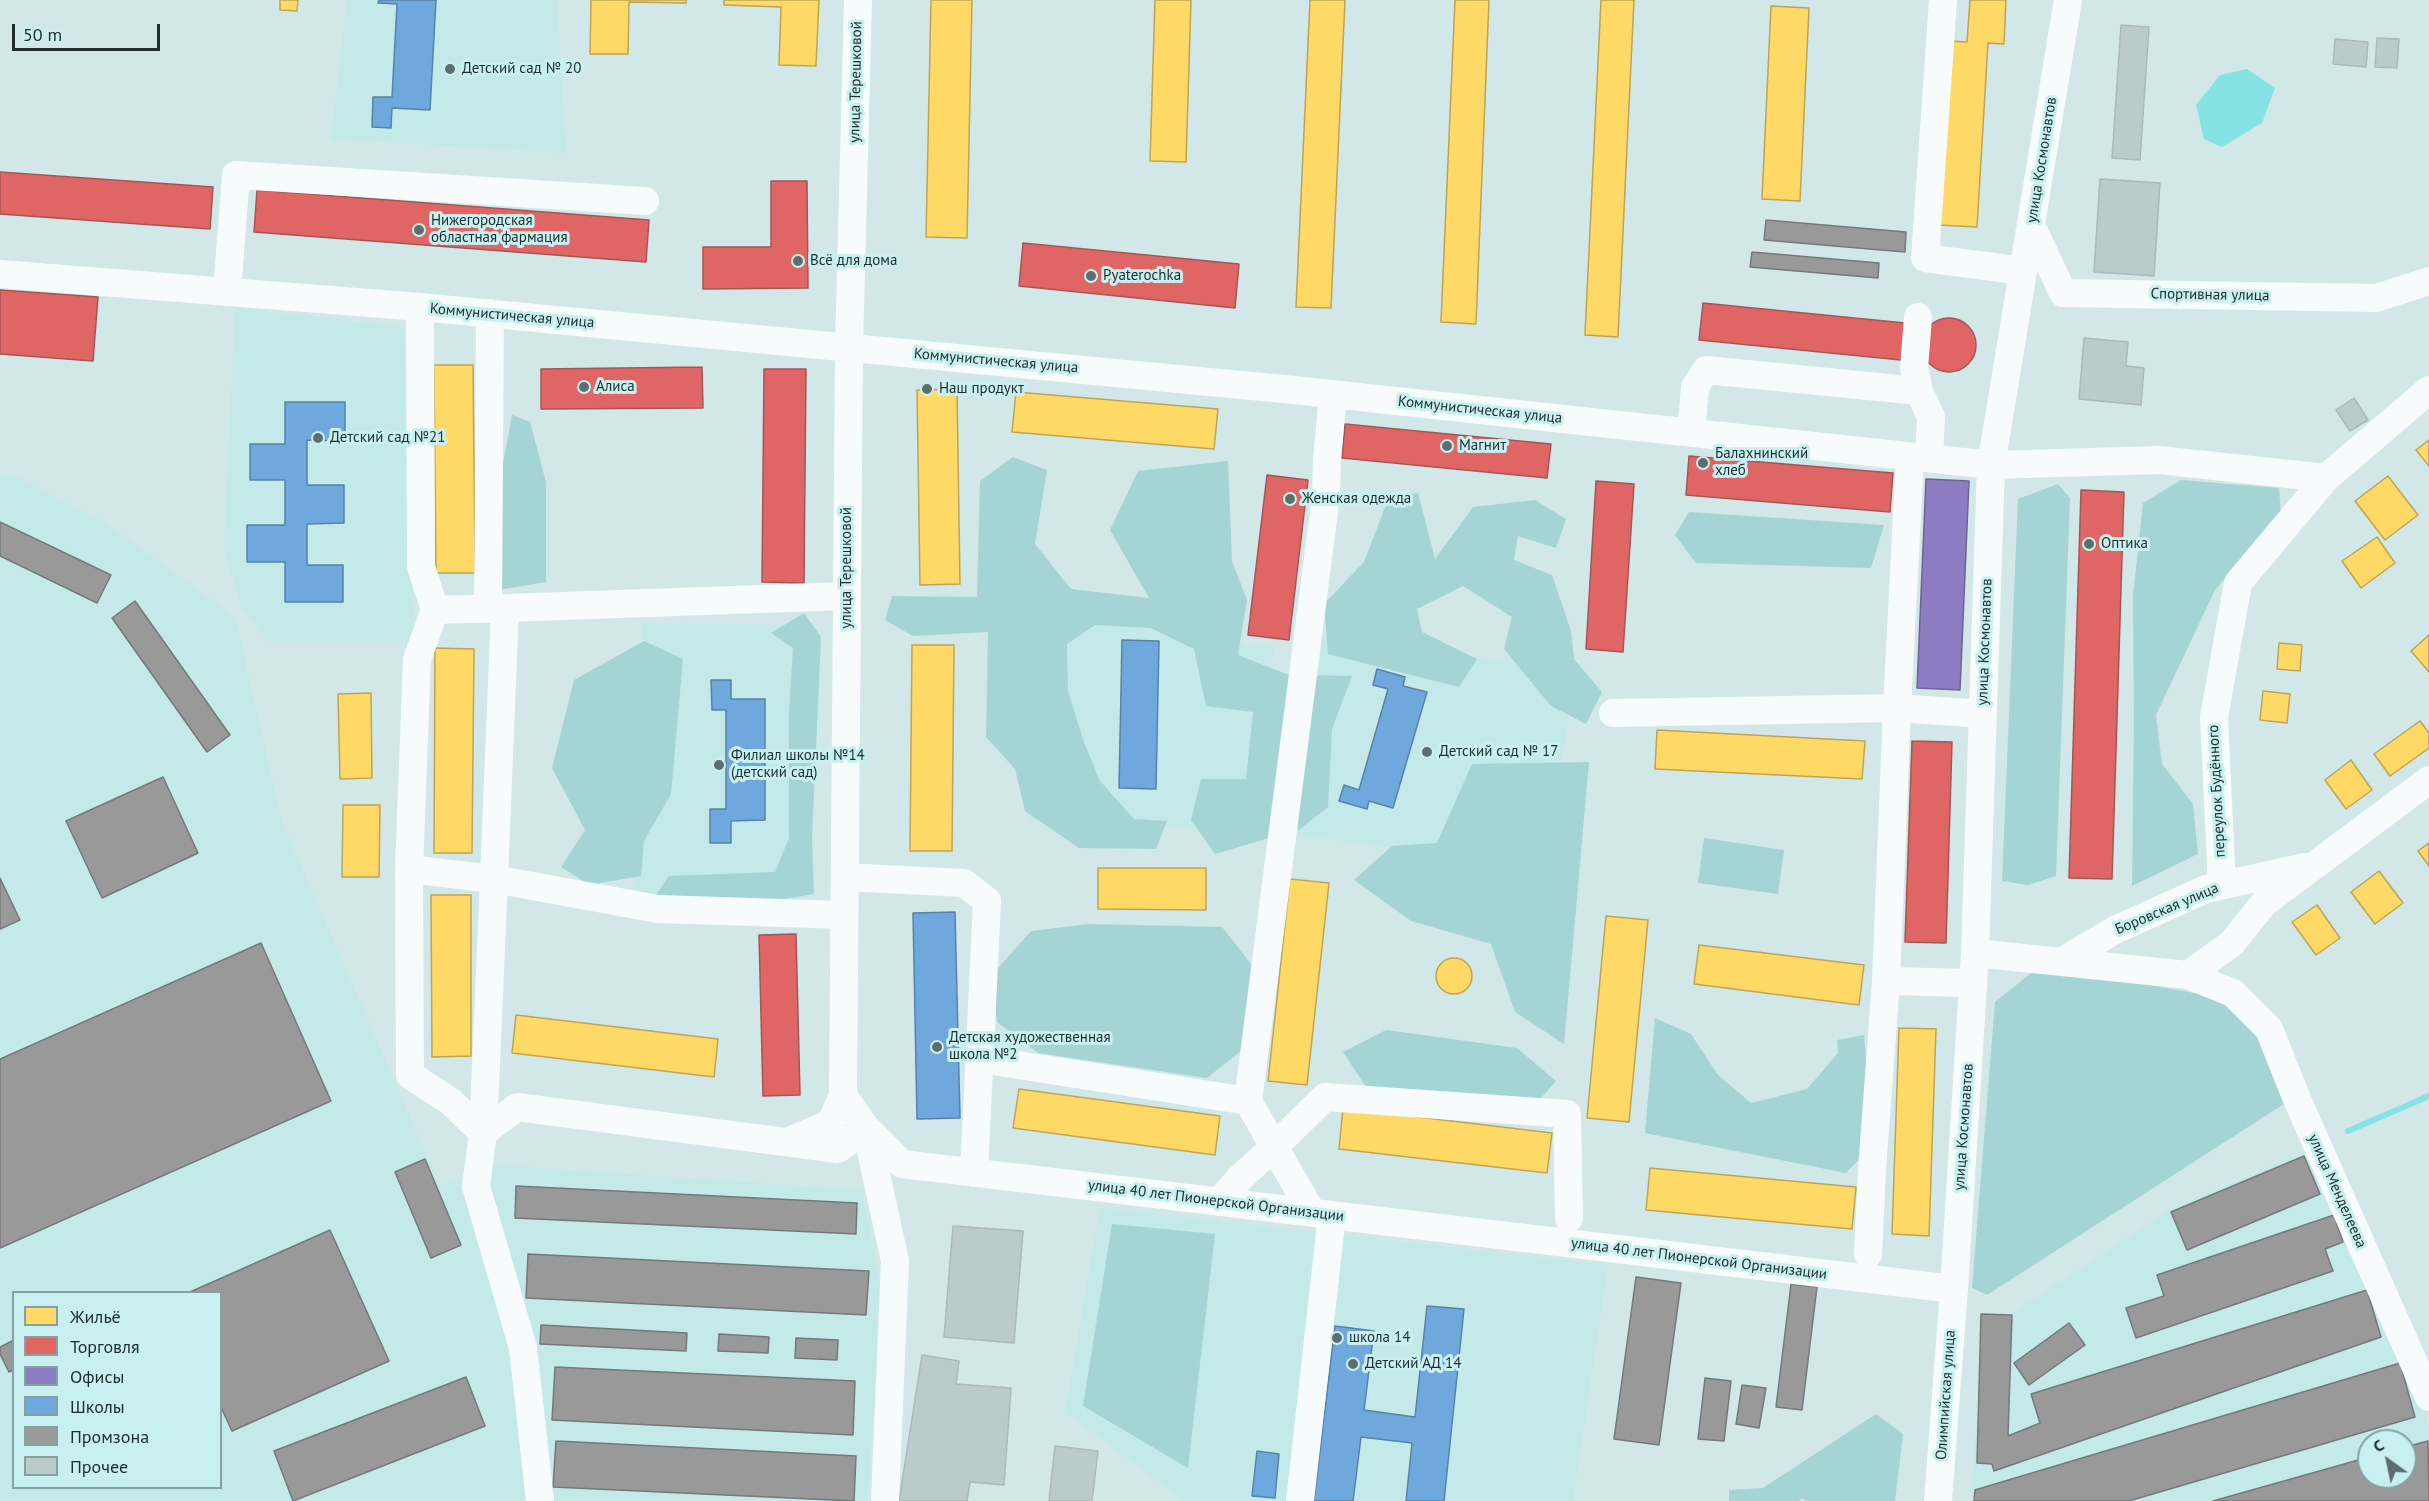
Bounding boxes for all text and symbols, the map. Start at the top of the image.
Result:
scale bar [15,12,164,50]
street label: улица Терешковой [846,21,866,143]
text: 50 m [23,23,62,46]
place label: Детский сад № 20 [462,60,581,78]
marker: Детский сад № 20 [443,62,457,76]
street label: улица Космонавтов [2023,96,2061,224]
place label: Нижегородская областная фармация [431,212,568,247]
marker: Нижегородская областная фармация [412,223,426,237]
place label: Всё для дома [810,252,897,270]
marker: Всё для дома [791,254,805,268]
place label: Pyaterochka [1103,267,1181,285]
marker: Pyaterochka [1084,269,1098,283]
street label: Спортивная улица [2150,285,2270,305]
street label: Коммунистическая улица [429,300,595,332]
street label: Коммунистическая улица [913,345,1079,377]
place label: Алиса [596,378,635,396]
marker: Алиса [577,380,591,394]
place label: Наш продукт [939,380,1024,398]
marker: Наш продукт [920,382,934,396]
street label: Коммунистическая улица [1397,392,1563,428]
place label: Детский сад №21 [330,429,445,447]
marker: Детский сад №21 [311,431,325,445]
place label: Магнит [1459,437,1506,455]
marker: Магнит [1440,439,1454,453]
place label: Балахнинский хлеб [1715,445,1808,480]
marker: Балахнинский хлеб [1696,456,1710,470]
place label: Женская одежда [1302,490,1411,508]
marker: Женская одежда [1283,492,1297,506]
street label: улица Терешковой [838,507,856,629]
place label: Оптика [2101,535,2148,553]
marker: Оптика [2082,537,2096,551]
street label: улица Космонавтов [1974,578,1996,706]
street label: переулок Будённого [2205,724,2229,858]
place label: Детский сад № 17 [1439,743,1558,761]
marker: Детский сад № 17 [1420,745,1434,759]
place label: Филиал школы №14 (детский сад) [731,747,865,782]
marker: Филиал школы №14 (детский сад) [712,758,726,772]
street label: Боровская улица [2113,879,2221,939]
place label: Детская художественная школа №2 [949,1029,1111,1064]
marker: Детская художественная школа №2 [930,1040,944,1054]
street label: улица Космонавтов [1951,1063,1977,1191]
street label: улица Менделеева [2304,1131,2370,1251]
street label: улица 40 лет Пионерской Организации [1087,1176,1345,1226]
street label: улица 40 лет Пионерской Организации [1570,1234,1828,1284]
legend [12,1291,222,1489]
text: Жильё [70,1305,121,1328]
place label: школа 14 [1349,1329,1410,1347]
street label: Олимпийская улица [1932,1329,1960,1461]
marker: школа 14 [1330,1331,1344,1345]
text: Торговля [70,1335,140,1358]
place label: Детский АД 14 [1365,1355,1461,1373]
marker: Детский АД 14 [1346,1357,1360,1371]
text: Офисы [70,1365,124,1388]
text: Школы [70,1395,125,1418]
text: Промзона [70,1425,149,1448]
north arrow [2357,1429,2417,1489]
text: С [2369,1435,2387,1456]
text: Прочее [70,1455,128,1478]

